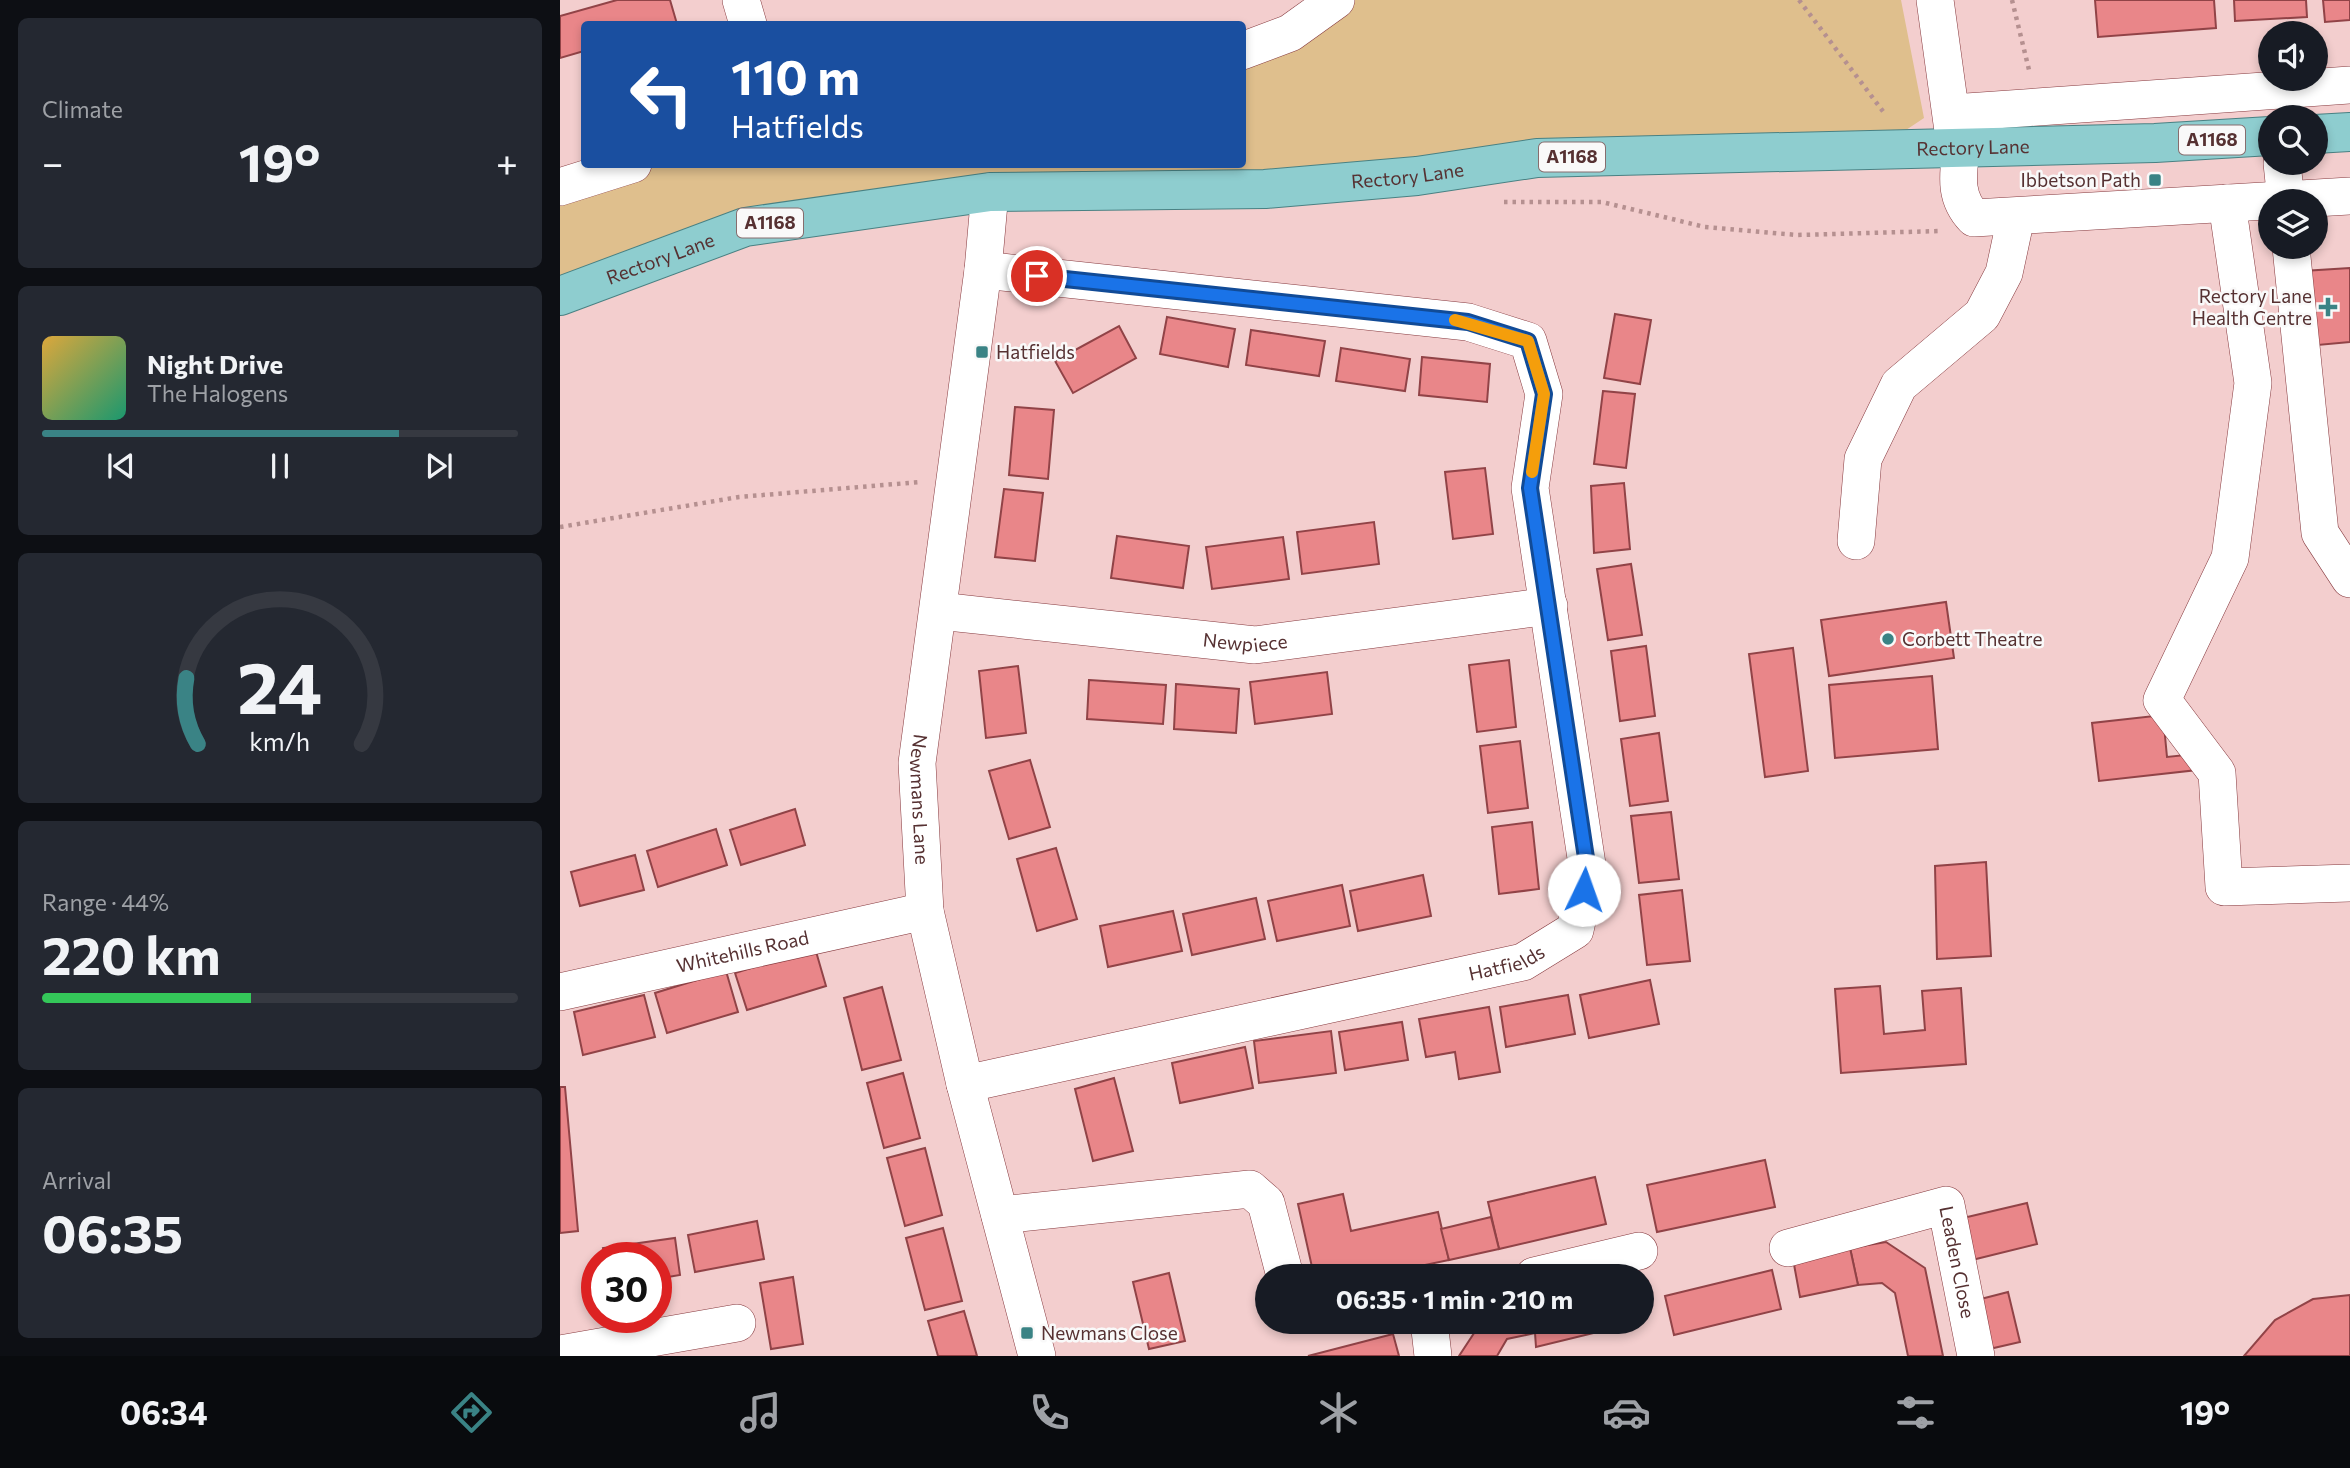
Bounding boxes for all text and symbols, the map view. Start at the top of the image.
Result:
map controls [2258,21,2328,259]
button: sound [2258,21,2328,91]
text: 110 m [731,45,860,105]
icon: left [616,49,707,140]
text: Climate [42,95,123,123]
text: Hatfields [731,105,864,145]
button: search [2258,105,2328,175]
road number: A1168 [2179,125,2245,154]
text: 19° [239,129,320,193]
street label: Rectory Lane [1916,134,2030,160]
text: − [42,138,64,185]
text: + [496,138,518,185]
road number: A1168 [1539,142,1605,172]
street label: Rectory Lane [1350,157,1465,193]
place label: Ibbetson Path [2020,168,2141,191]
marker: Ibbetson Path [2147,172,2163,188]
button: layers [2258,189,2328,259]
road number: A1168 [737,208,803,238]
street label: Rectory Lane [603,228,717,289]
pin [1007,246,1067,306]
icon: arrive [1018,257,1056,295]
place label: Rectory Lane Health Centre [2192,284,2312,329]
marker: Rectory Lane Health Centre [2318,297,2338,317]
place label: Hatfields [996,340,1075,363]
marker: Hatfields [974,344,990,360]
text: Night Drive [147,348,283,379]
text: The Halogens [147,379,288,407]
icon: previous [102,447,140,485]
icon: pause [261,447,299,485]
icon: next [420,447,458,485]
street label: Newpiece [1202,627,1289,656]
place label: Corbett Theatre [1902,627,2042,650]
marker: Corbett Theatre [1880,631,1896,647]
text: 24 [237,640,323,729]
text: km/h [250,726,310,756]
street label: Newmans Lane [906,733,934,865]
position arrow [1547,853,1621,927]
text: Range · 44% [42,888,169,916]
text: 220 km [42,922,221,986]
street label: Whitehills Road [674,925,811,977]
street label: Hatfields [1466,940,1549,985]
text: Arrival [42,1166,112,1194]
text: 06:35 [42,1200,183,1264]
street label: Leaden Close [1935,1204,1980,1320]
speed limit sign: 30 [581,1242,672,1333]
text: 06:35 · 1 min · 210 m [1336,1283,1573,1314]
place label: Newmans Close [1041,1321,1178,1344]
marker: Newmans Close [1019,1325,1035,1341]
icon: directions [447,1388,496,1437]
icon: music [736,1388,785,1437]
icon: phone [1025,1388,1074,1437]
icon: climate [1314,1388,1363,1437]
icon: car [1602,1388,1651,1437]
icon: filters [1891,1388,1940,1437]
text: 06:34 [120,1392,208,1432]
text: 19° [2180,1392,2230,1432]

